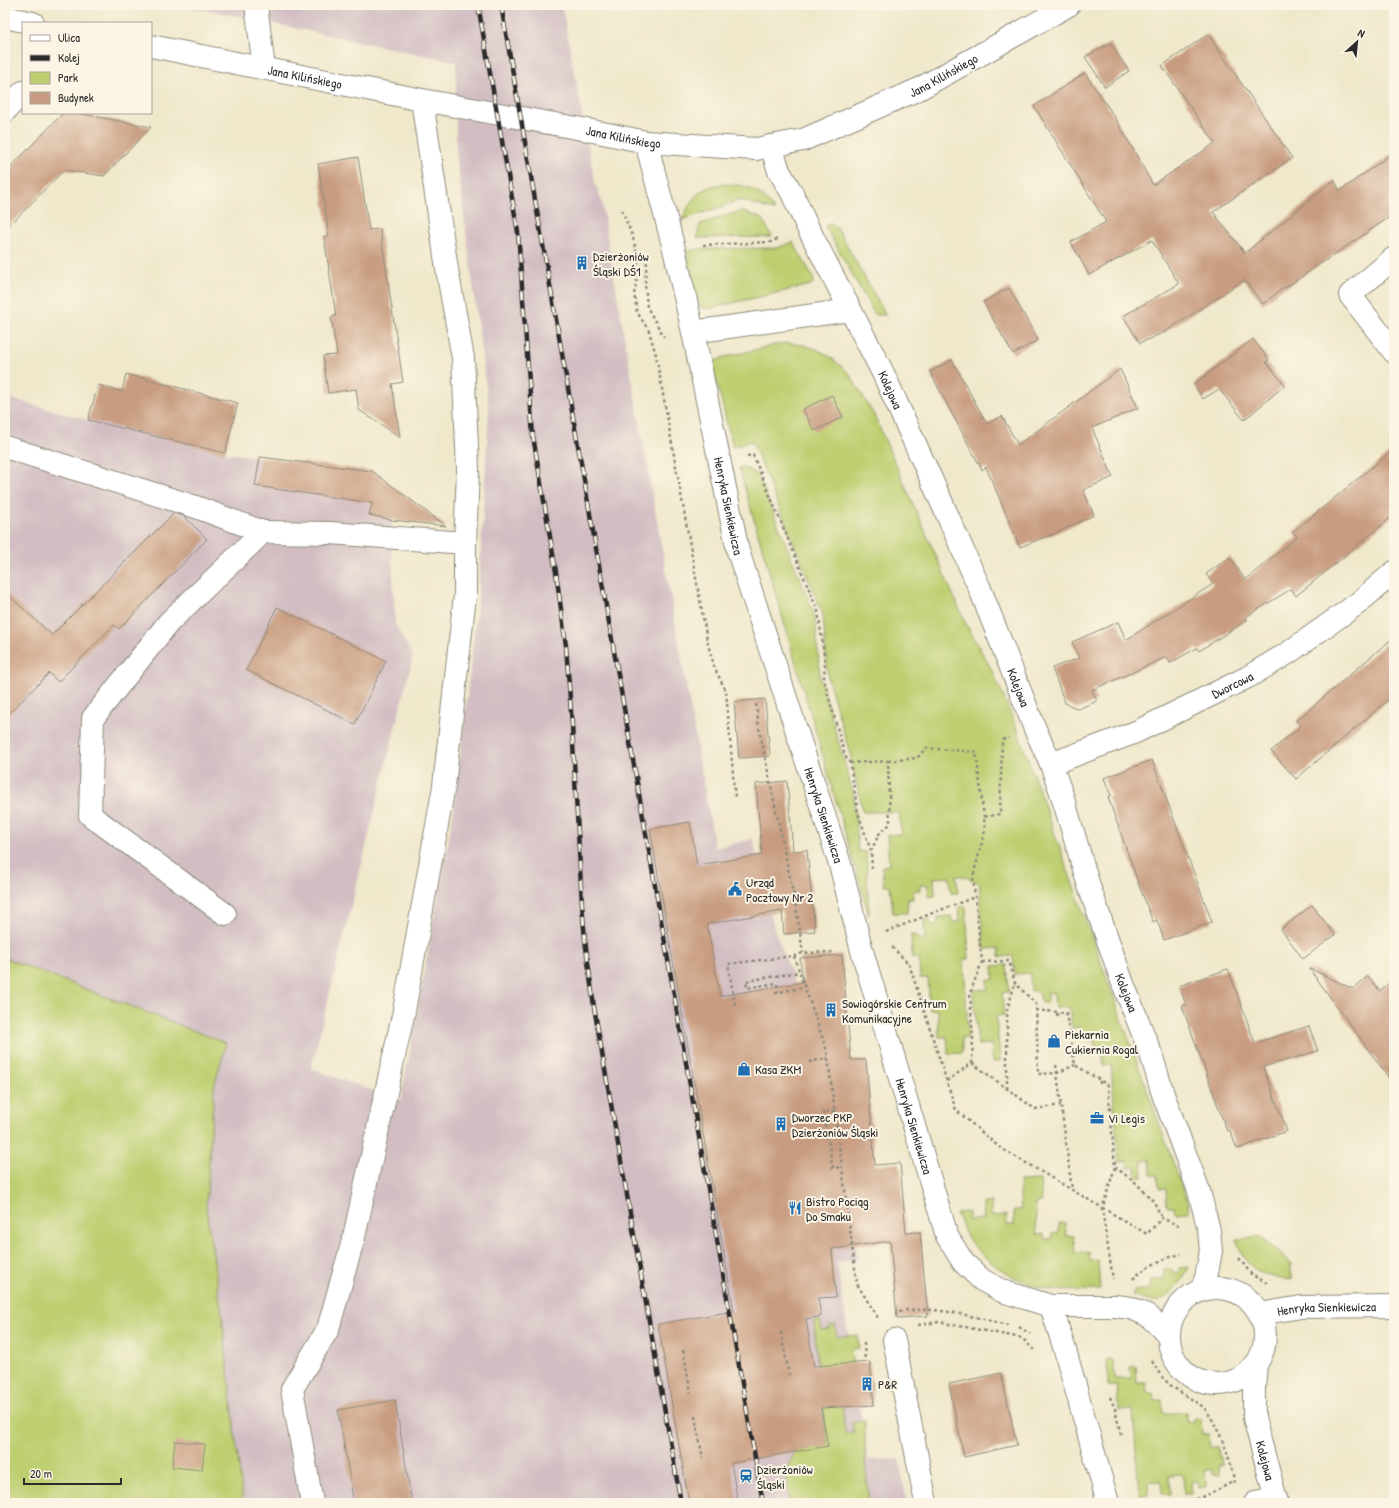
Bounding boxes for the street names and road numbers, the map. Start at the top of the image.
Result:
street label: Jana Kilińskiego [906,49,981,101]
street label: Jana Kilińskiego [266,60,344,93]
street label: Jana Kilińskiego [585,121,661,152]
street label: Kolejowa [874,368,907,412]
street label: Henryka Sienkiewicza [710,455,748,557]
street label: Kolejowa [1003,665,1034,709]
street label: Dworcowa [1209,667,1256,703]
street label: Henryka Sienkiewicza [800,765,848,865]
street label: Kolejowa [1111,971,1142,1015]
street label: Henryka Sienkiewicza [891,1076,937,1176]
street label: Henryka Sienkiewicza [1276,1297,1376,1320]
street label: Kolejowa [1252,1439,1279,1482]

